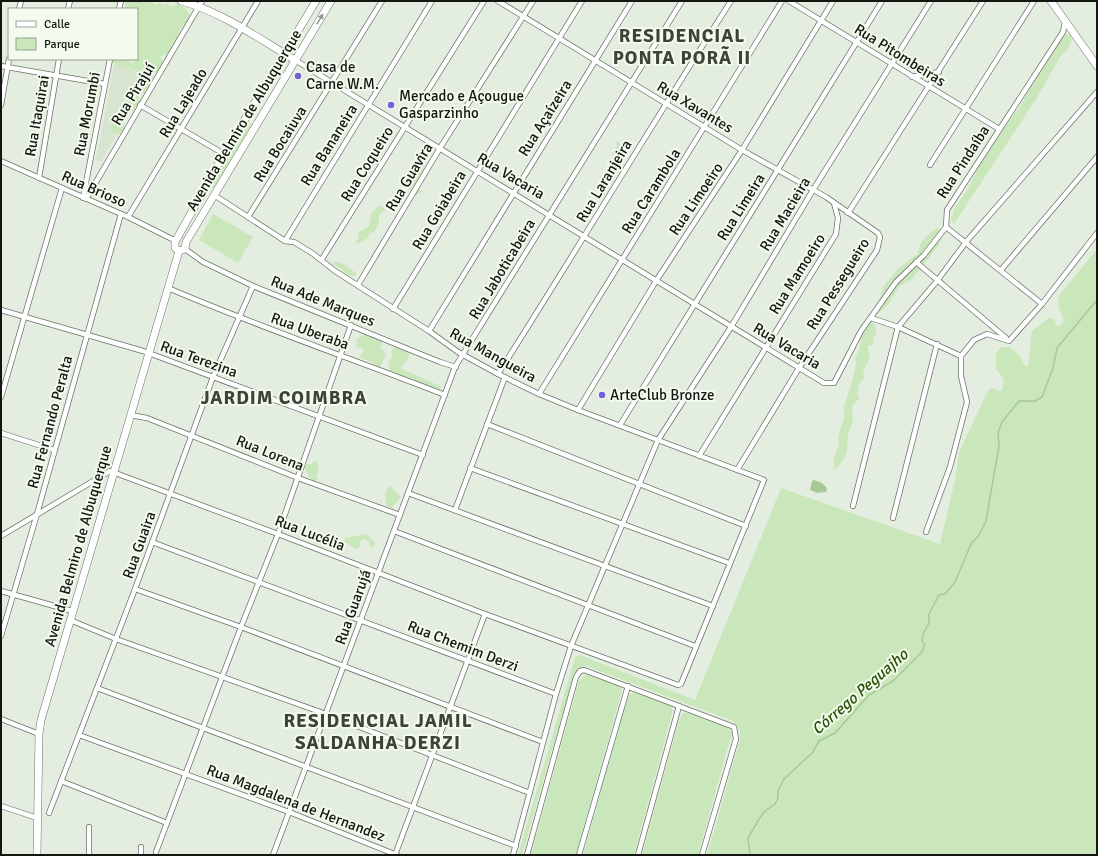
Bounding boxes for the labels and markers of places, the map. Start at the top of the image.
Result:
place label: Casa de Carne W.M. [306,58,379,93]
marker: Casa de Carne W.M. [293,71,303,81]
place label: Mercado e Açougue Gasparzinho [399,87,524,122]
marker: Mercado e Açougue Gasparzinho [386,100,396,110]
place label: ArteClub Bronze [610,386,714,404]
marker: ArteClub Bronze [597,390,607,400]

